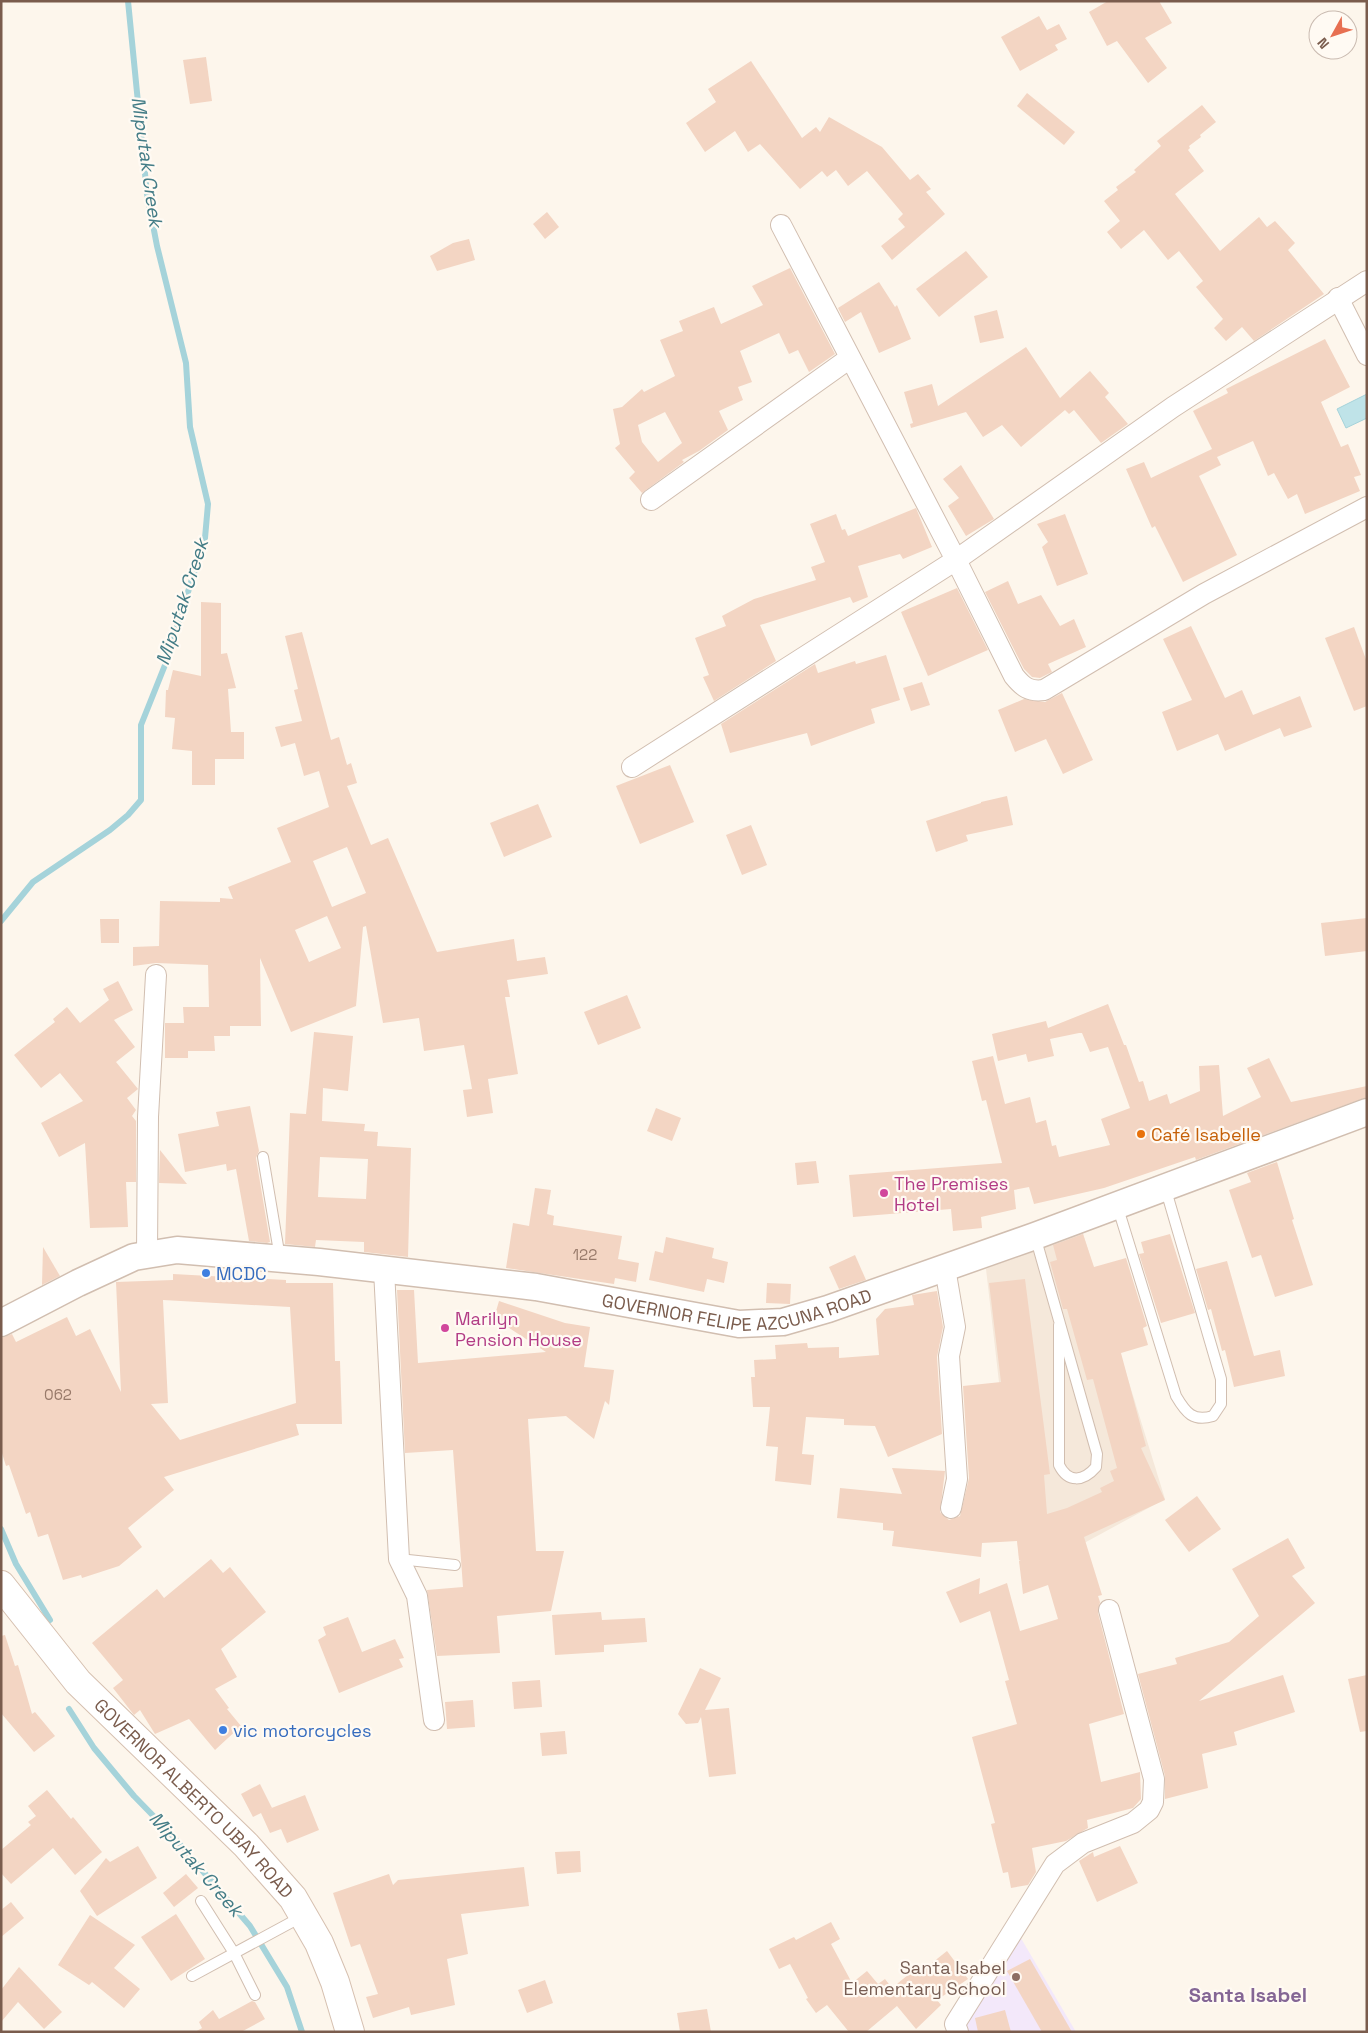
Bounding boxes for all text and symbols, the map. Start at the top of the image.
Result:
north arrow [1308,10,1358,60]
text: N [1313,34,1333,53]
water label: Miputak Creek [125,95,169,232]
water label: Miputak Creek [150,533,215,668]
place label: Café Isabelle [1151,1123,1261,1146]
marker: Café Isabelle [1135,1128,1147,1140]
place label: The Premises Hotel [894,1172,1008,1216]
marker: The Premises Hotel [878,1187,890,1199]
house number: 122 [573,1245,597,1264]
place label: MCDC [216,1262,267,1285]
marker: MCDC [200,1267,212,1279]
street label: GOVERNOR FELIPE AZCUNA ROAD [597,1281,873,1307]
text: GOVERNOR FELIPE AZCUNA ROAD [600,1283,875,1336]
place label: Marilyn Pension House [455,1307,582,1351]
marker: Marilyn Pension House [439,1322,451,1334]
house number: 062 [44,1385,72,1404]
street label: GOVERNOR ALBERTO UBAY ROAD [90,1693,299,1902]
place label: vic motorcycles [233,1719,371,1742]
marker: vic motorcycles [217,1724,229,1736]
water label: Miputak Creek [143,1806,250,1924]
place label: Santa Isabel Elementary School [843,1956,1006,2000]
marker: Santa Isabel Elementary School [1010,1971,1022,1983]
district label: Santa Isabel [1189,1982,1307,2008]

